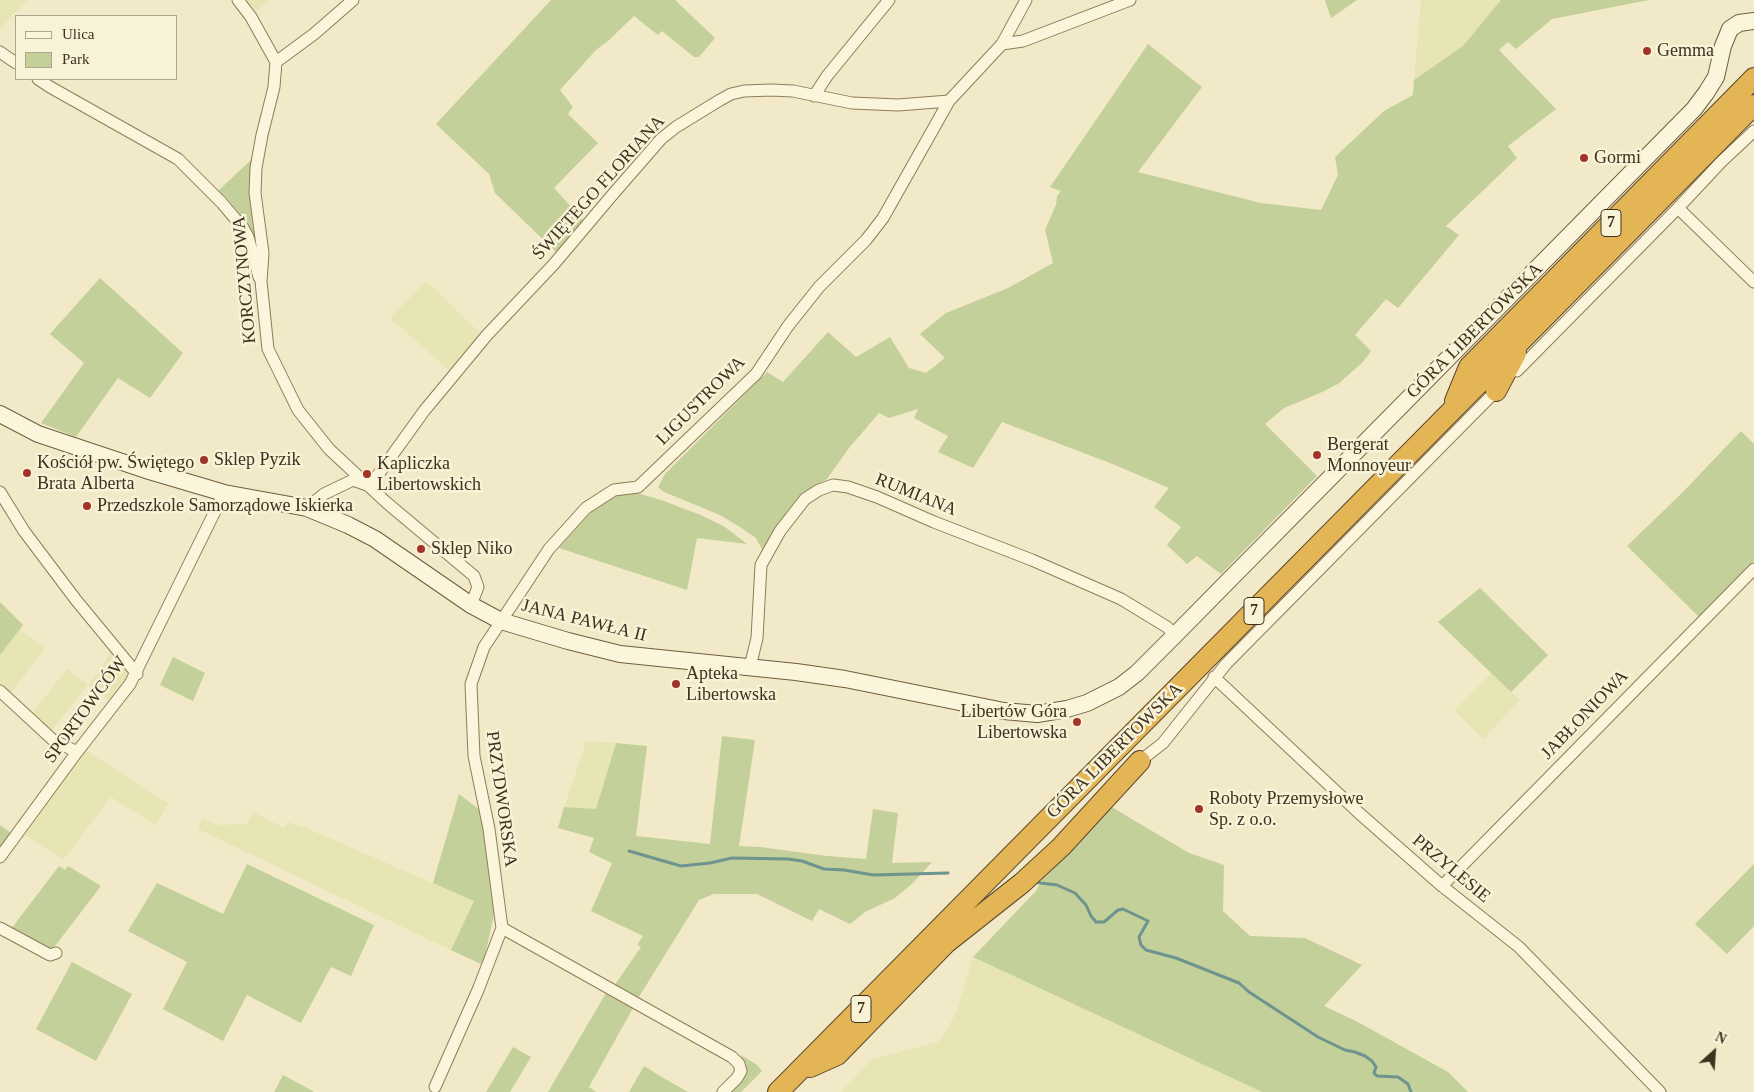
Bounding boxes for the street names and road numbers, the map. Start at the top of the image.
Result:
street label: ŚWIĘTEGO FLORIANA [528,111,670,265]
road number: 7 [1601,210,1621,237]
street label: KORCZYNOWA [229,215,261,345]
street label: GÓRA LIBERTOWSKA [1403,259,1547,403]
street label: LIGUSTROWA [652,352,750,450]
street label: RUMIANA [872,469,960,521]
street label: JANA PAWŁA II [519,595,649,647]
road number: 7 [1244,598,1264,624]
street label: SPORTOWCÓW [40,652,132,768]
street label: JABŁONIOWA [1537,666,1633,764]
street label: GÓRA LIBERTOWSKA [1043,679,1187,823]
street label: PRZYDWORSKA [481,730,521,868]
street label: PRZYLESIE [1408,830,1494,908]
road number: 7 [851,996,871,1022]

